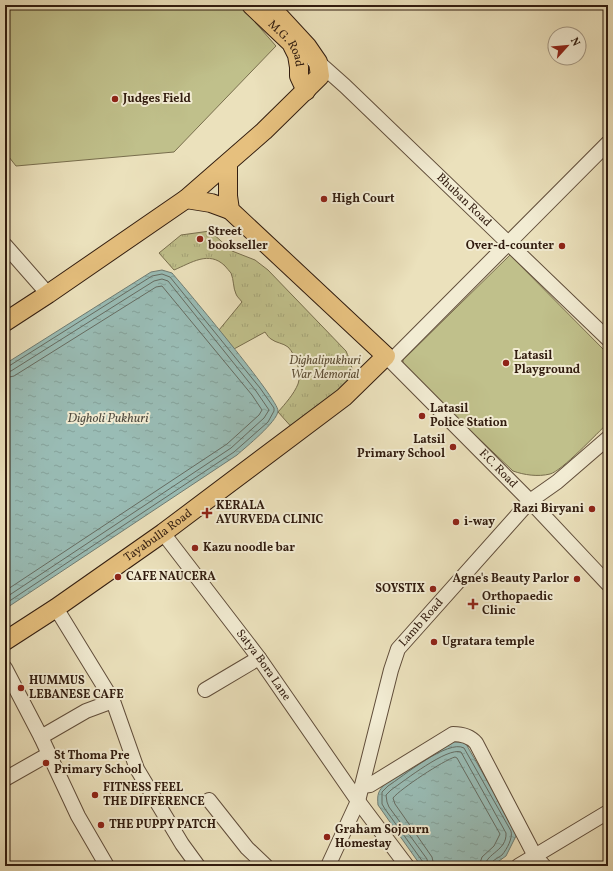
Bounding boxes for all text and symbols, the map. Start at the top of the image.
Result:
street label: M.G. Road [264,17,307,68]
north arrow [547,26,587,66]
text: N [566,35,583,49]
place label: Judges Field [122,91,192,107]
marker: Judges Field [110,94,120,104]
street label: Bhuban Road [433,170,495,231]
place label: High Court [332,191,395,207]
marker: High Court [319,194,329,204]
place label: Street bookseller [208,224,268,254]
marker: Street bookseller [195,234,205,244]
place label: Over-d-counter [466,238,554,254]
marker: Over-d-counter [557,241,567,251]
place label: Latasil Playground [514,348,581,378]
park label: Dighalipukhuri War Memorial [289,353,362,383]
marker: Latasil Playground [501,358,511,368]
place label: Latasil Police Station [430,401,507,431]
water label: Digholi Pukhuri [68,410,149,428]
marker: Latasil Police Station [417,411,427,421]
place label: Latsil Primary School [357,432,445,462]
marker: Latsil Primary School [448,442,458,452]
street label: F.C. Road [475,446,521,492]
place label: KERALA AYURVEDA CLINIC [216,498,324,528]
place label: Razi Biryani [513,501,584,517]
marker: Razi Biryani [587,504,597,514]
street label: Tayabulla Road [121,506,196,566]
marker: KERALA AYURVEDA CLINIC [201,507,213,519]
place label: i-way [464,514,495,530]
marker: i-way [451,517,461,527]
place label: Kazu noodle bar [203,540,295,556]
marker: Kazu noodle bar [190,543,200,553]
place label: CAFE NAUCERA [126,569,216,585]
place label: Agne's Beauty Parlor [452,571,569,587]
marker: CAFE NAUCERA [113,572,123,582]
marker: Agne's Beauty Parlor [572,574,582,584]
place label: SOYSTIX [375,581,426,597]
marker: SOYSTIX [428,584,438,594]
place label: Orthopaedic Clinic [482,589,553,619]
street label: Lamb Road [396,595,447,650]
marker: Orthopaedic Clinic [467,598,479,610]
street label: Satya Bora Lane [232,626,295,704]
place label: Ugratara temple [442,634,535,650]
marker: Ugratara temple [429,637,439,647]
place label: HUMMUS LEBANESE CAFE [29,673,124,703]
marker: HUMMUS LEBANESE CAFE [16,683,26,693]
place label: St Thoma Pre Primary School [54,748,142,778]
marker: St Thoma Pre Primary School [41,758,51,768]
place label: FITNESS FEEL THE DIFFERENCE [103,780,205,810]
marker: FITNESS FEEL THE DIFFERENCE [90,790,100,800]
place label: THE PUPPY PATCH [109,817,216,833]
marker: THE PUPPY PATCH [96,820,106,830]
place label: Graham Sojourn Homestay [335,822,429,852]
marker: Graham Sojourn Homestay [322,832,332,842]

